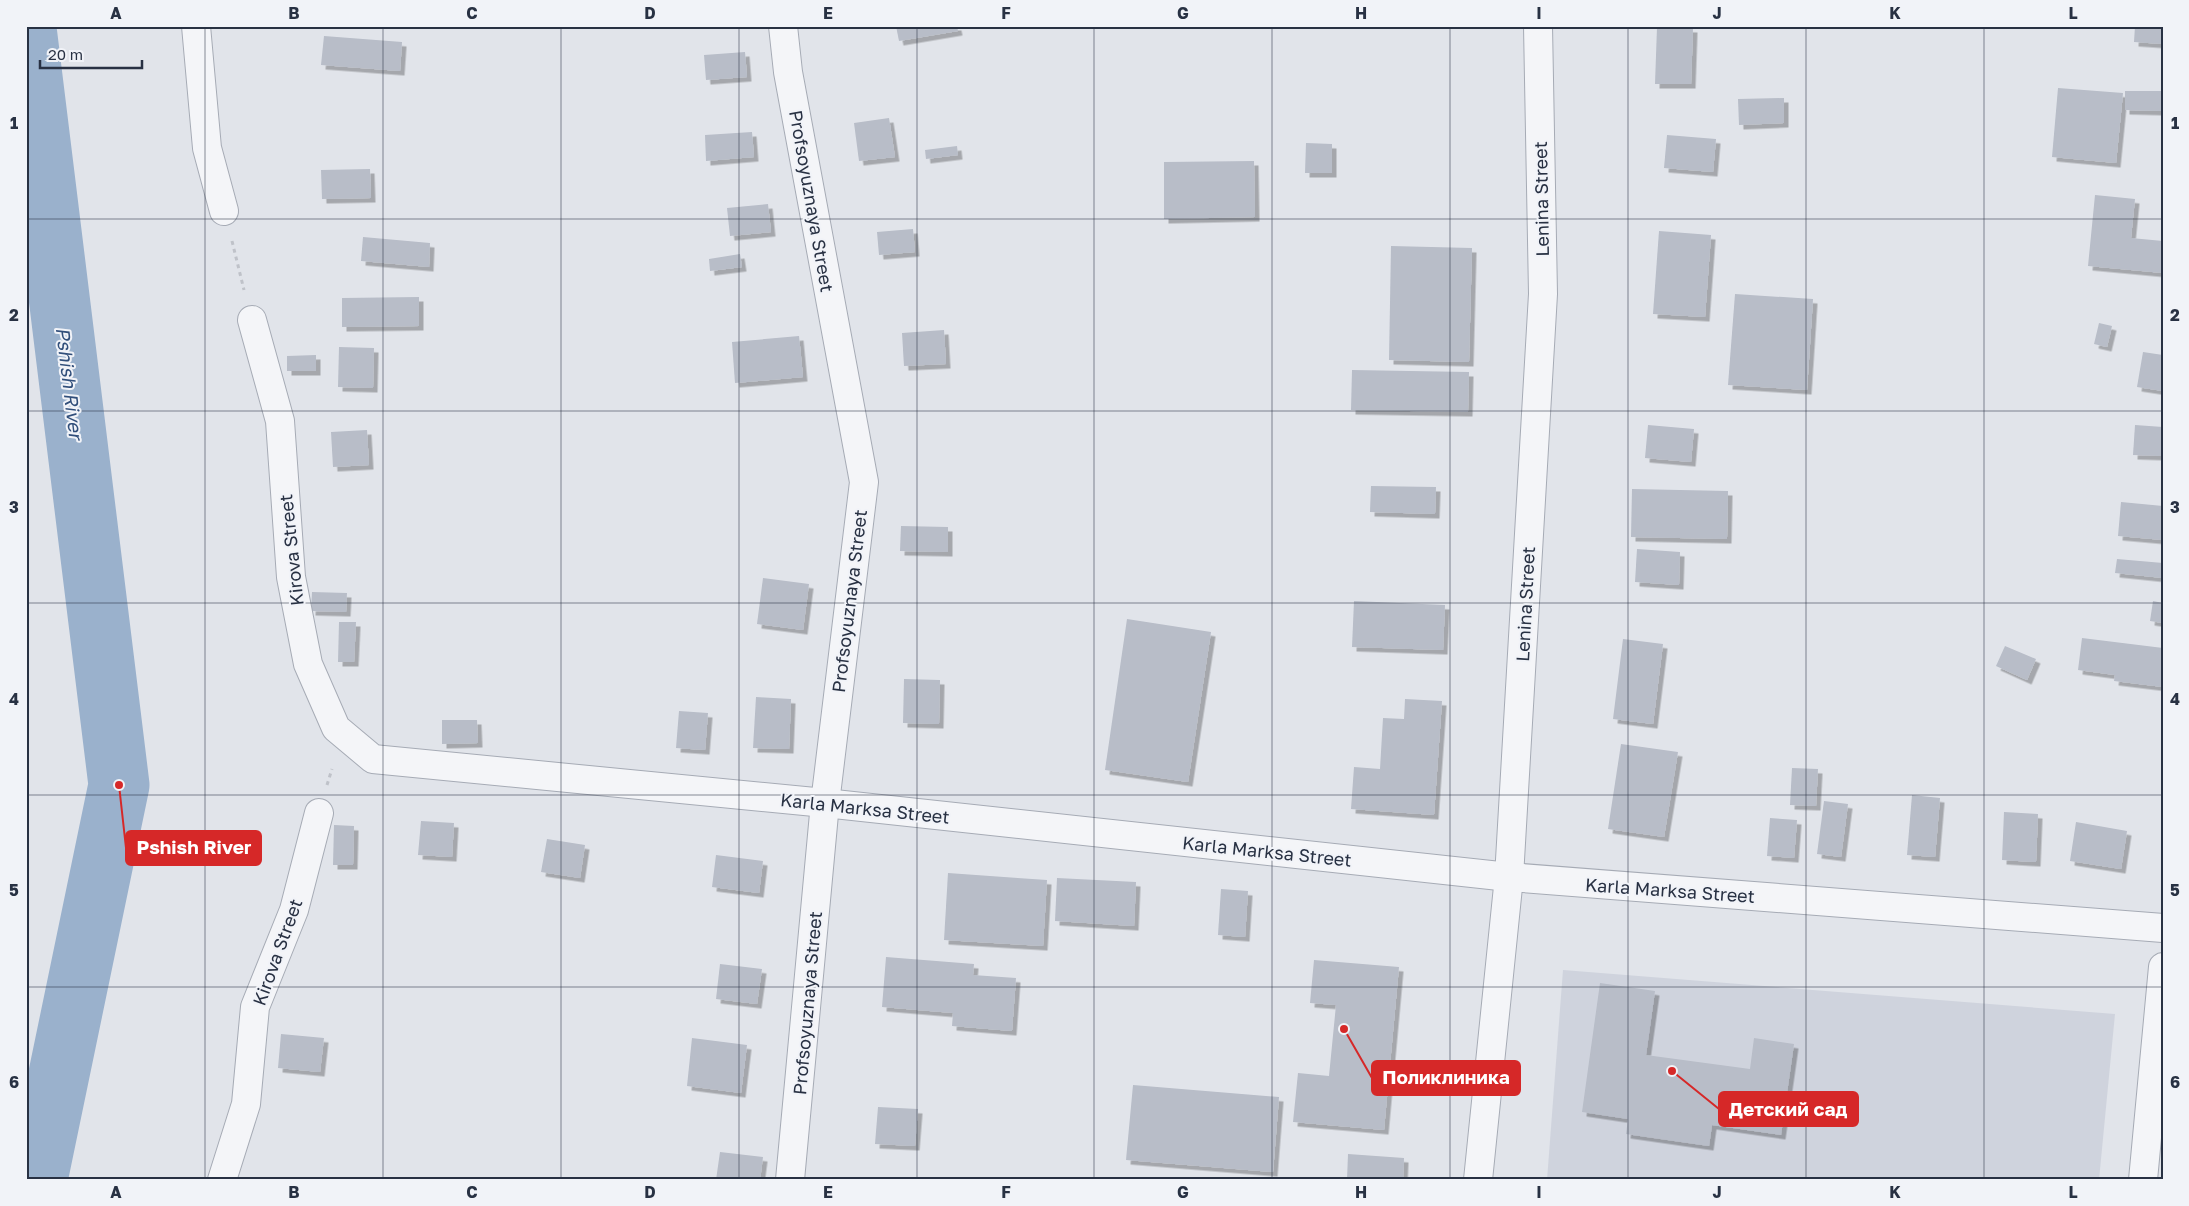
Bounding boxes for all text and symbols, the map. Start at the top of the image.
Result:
text: A [110,3,122,23]
text: B [288,3,300,23]
text: C [466,3,478,23]
text: D [644,3,656,23]
text: E [823,3,833,23]
text: F [1001,3,1011,23]
text: G [1177,3,1189,23]
text: H [1355,3,1367,23]
text: I [1536,3,1542,23]
text: J [1712,3,1722,23]
text: K [1889,3,1901,23]
text: L [2068,3,2078,23]
scale bar [40,38,142,70]
text: 20 m [48,45,83,63]
street label: Profsoyuznaya Street [785,108,839,294]
text: 1 [10,113,18,133]
text: 1 [2171,113,2179,133]
street label: Lenina Street [1529,141,1553,257]
text: 2 [9,305,19,325]
text: 2 [2170,305,2180,325]
water label: Pshish River [52,326,89,443]
street label: Kirova Street [274,493,308,607]
text: 3 [9,497,19,517]
text: 3 [2170,497,2180,517]
street label: Profsoyuznaya Street [827,508,871,694]
street label: Lenina Street [1511,546,1539,662]
text: 4 [9,689,19,709]
text: 4 [2170,689,2180,709]
street label: Karla Marksa Street [779,788,951,828]
callout: Pshish River [126,831,261,865]
street label: Karla Marksa Street [1181,831,1353,871]
text: Pshish River [137,835,252,858]
street label: Karla Marksa Street [1584,873,1756,907]
text: 5 [9,880,19,900]
text: 5 [2170,880,2180,900]
street label: Kirova Street [248,896,306,1008]
street label: Profsoyuznaya Street [788,910,826,1096]
callout: Поликлиника [1372,1061,1520,1095]
text: Поликлиника [1382,1065,1510,1088]
text: 6 [9,1072,19,1092]
text: 6 [2170,1072,2180,1092]
callout: Детский сад [1719,1092,1858,1126]
text: Детский сад [1729,1097,1847,1120]
text: A [110,1182,122,1202]
text: B [288,1182,300,1202]
text: C [466,1182,478,1202]
text: D [644,1182,656,1202]
text: E [823,1182,833,1202]
text: F [1001,1182,1011,1202]
text: G [1177,1182,1189,1202]
text: H [1355,1182,1367,1202]
text: I [1536,1182,1542,1202]
text: J [1712,1182,1722,1202]
text: K [1889,1182,1901,1202]
text: L [2068,1182,2078,1202]

